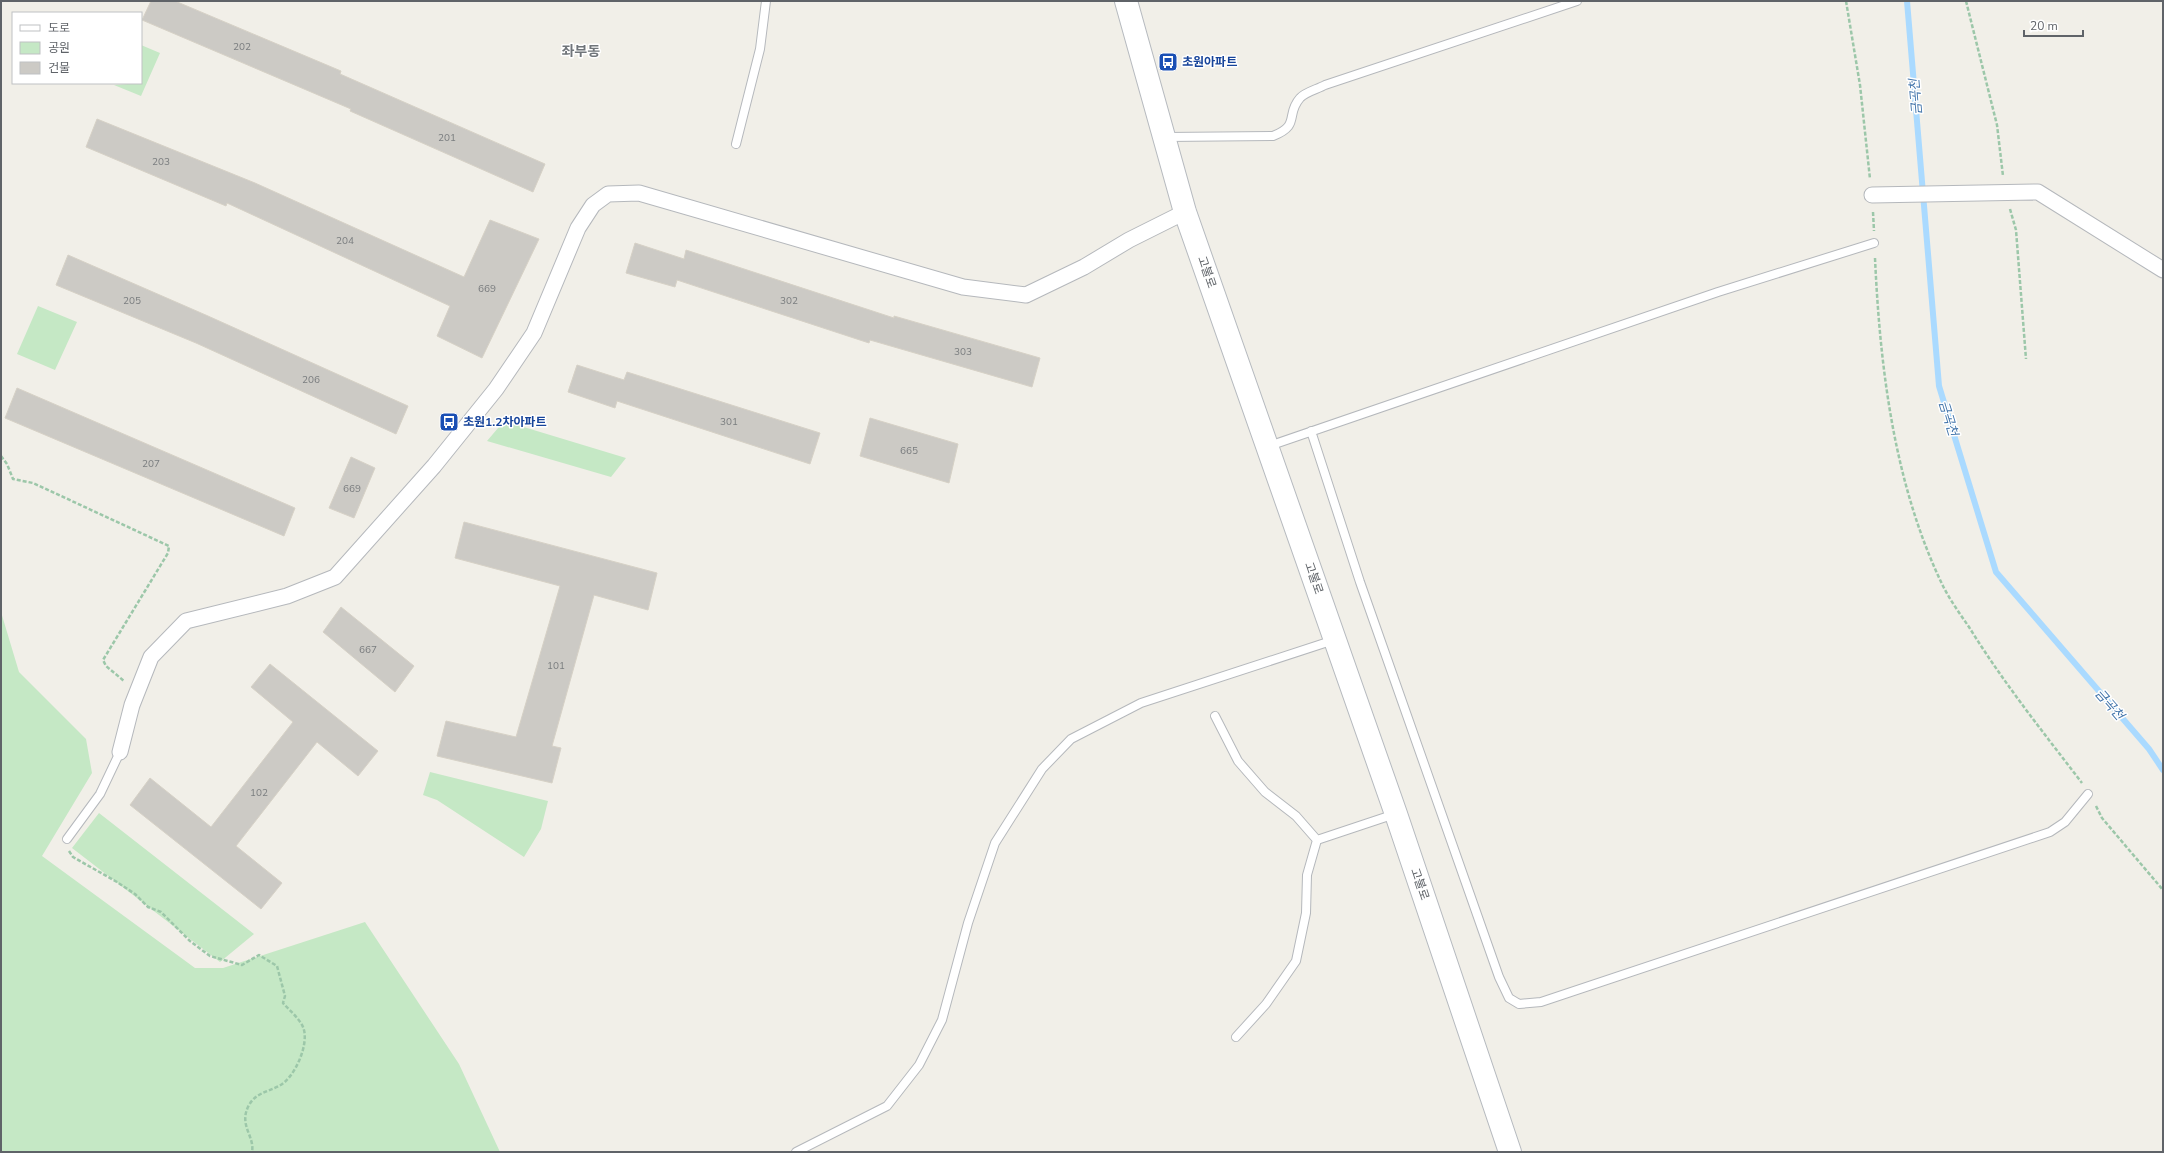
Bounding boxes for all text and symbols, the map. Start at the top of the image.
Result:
legend [12,12,142,84]
scale bar [2024,12,2083,38]
text: 20 m [2030,18,2058,34]
text: 도로 [48,20,70,36]
text: 공원 [48,40,70,56]
house number: 202 [233,40,251,54]
district label: 좌부동 [562,42,600,61]
bus stop icon: 초원아파트 [1157,51,1179,73]
place label: 초원아파트 [1182,54,1237,70]
text: 건물 [48,60,70,76]
water label: 금곡천 [1905,77,1927,116]
house number: 201 [438,131,456,145]
house number: 203 [152,155,170,169]
house number: 204 [336,234,354,248]
street label: 고불로 [1194,254,1220,290]
house number: 669 [478,282,496,296]
house number: 205 [123,294,141,308]
house number: 302 [780,294,798,308]
house number: 303 [954,345,972,359]
house number: 206 [302,373,320,387]
water label: 금곡천 [1934,398,1962,439]
bus stop icon: 초원1.2차아파트 [438,411,460,433]
place label: 초원1.2차아파트 [463,414,547,430]
house number: 301 [720,415,738,429]
house number: 665 [900,444,918,458]
house number: 207 [142,457,160,471]
house number: 669 [343,482,361,496]
street label: 고불로 [1301,560,1327,596]
house number: 667 [359,643,377,657]
house number: 101 [547,659,565,673]
water label: 금곡천 [2091,685,2128,725]
house number: 102 [250,786,268,800]
street label: 고불로 [1407,866,1433,902]

